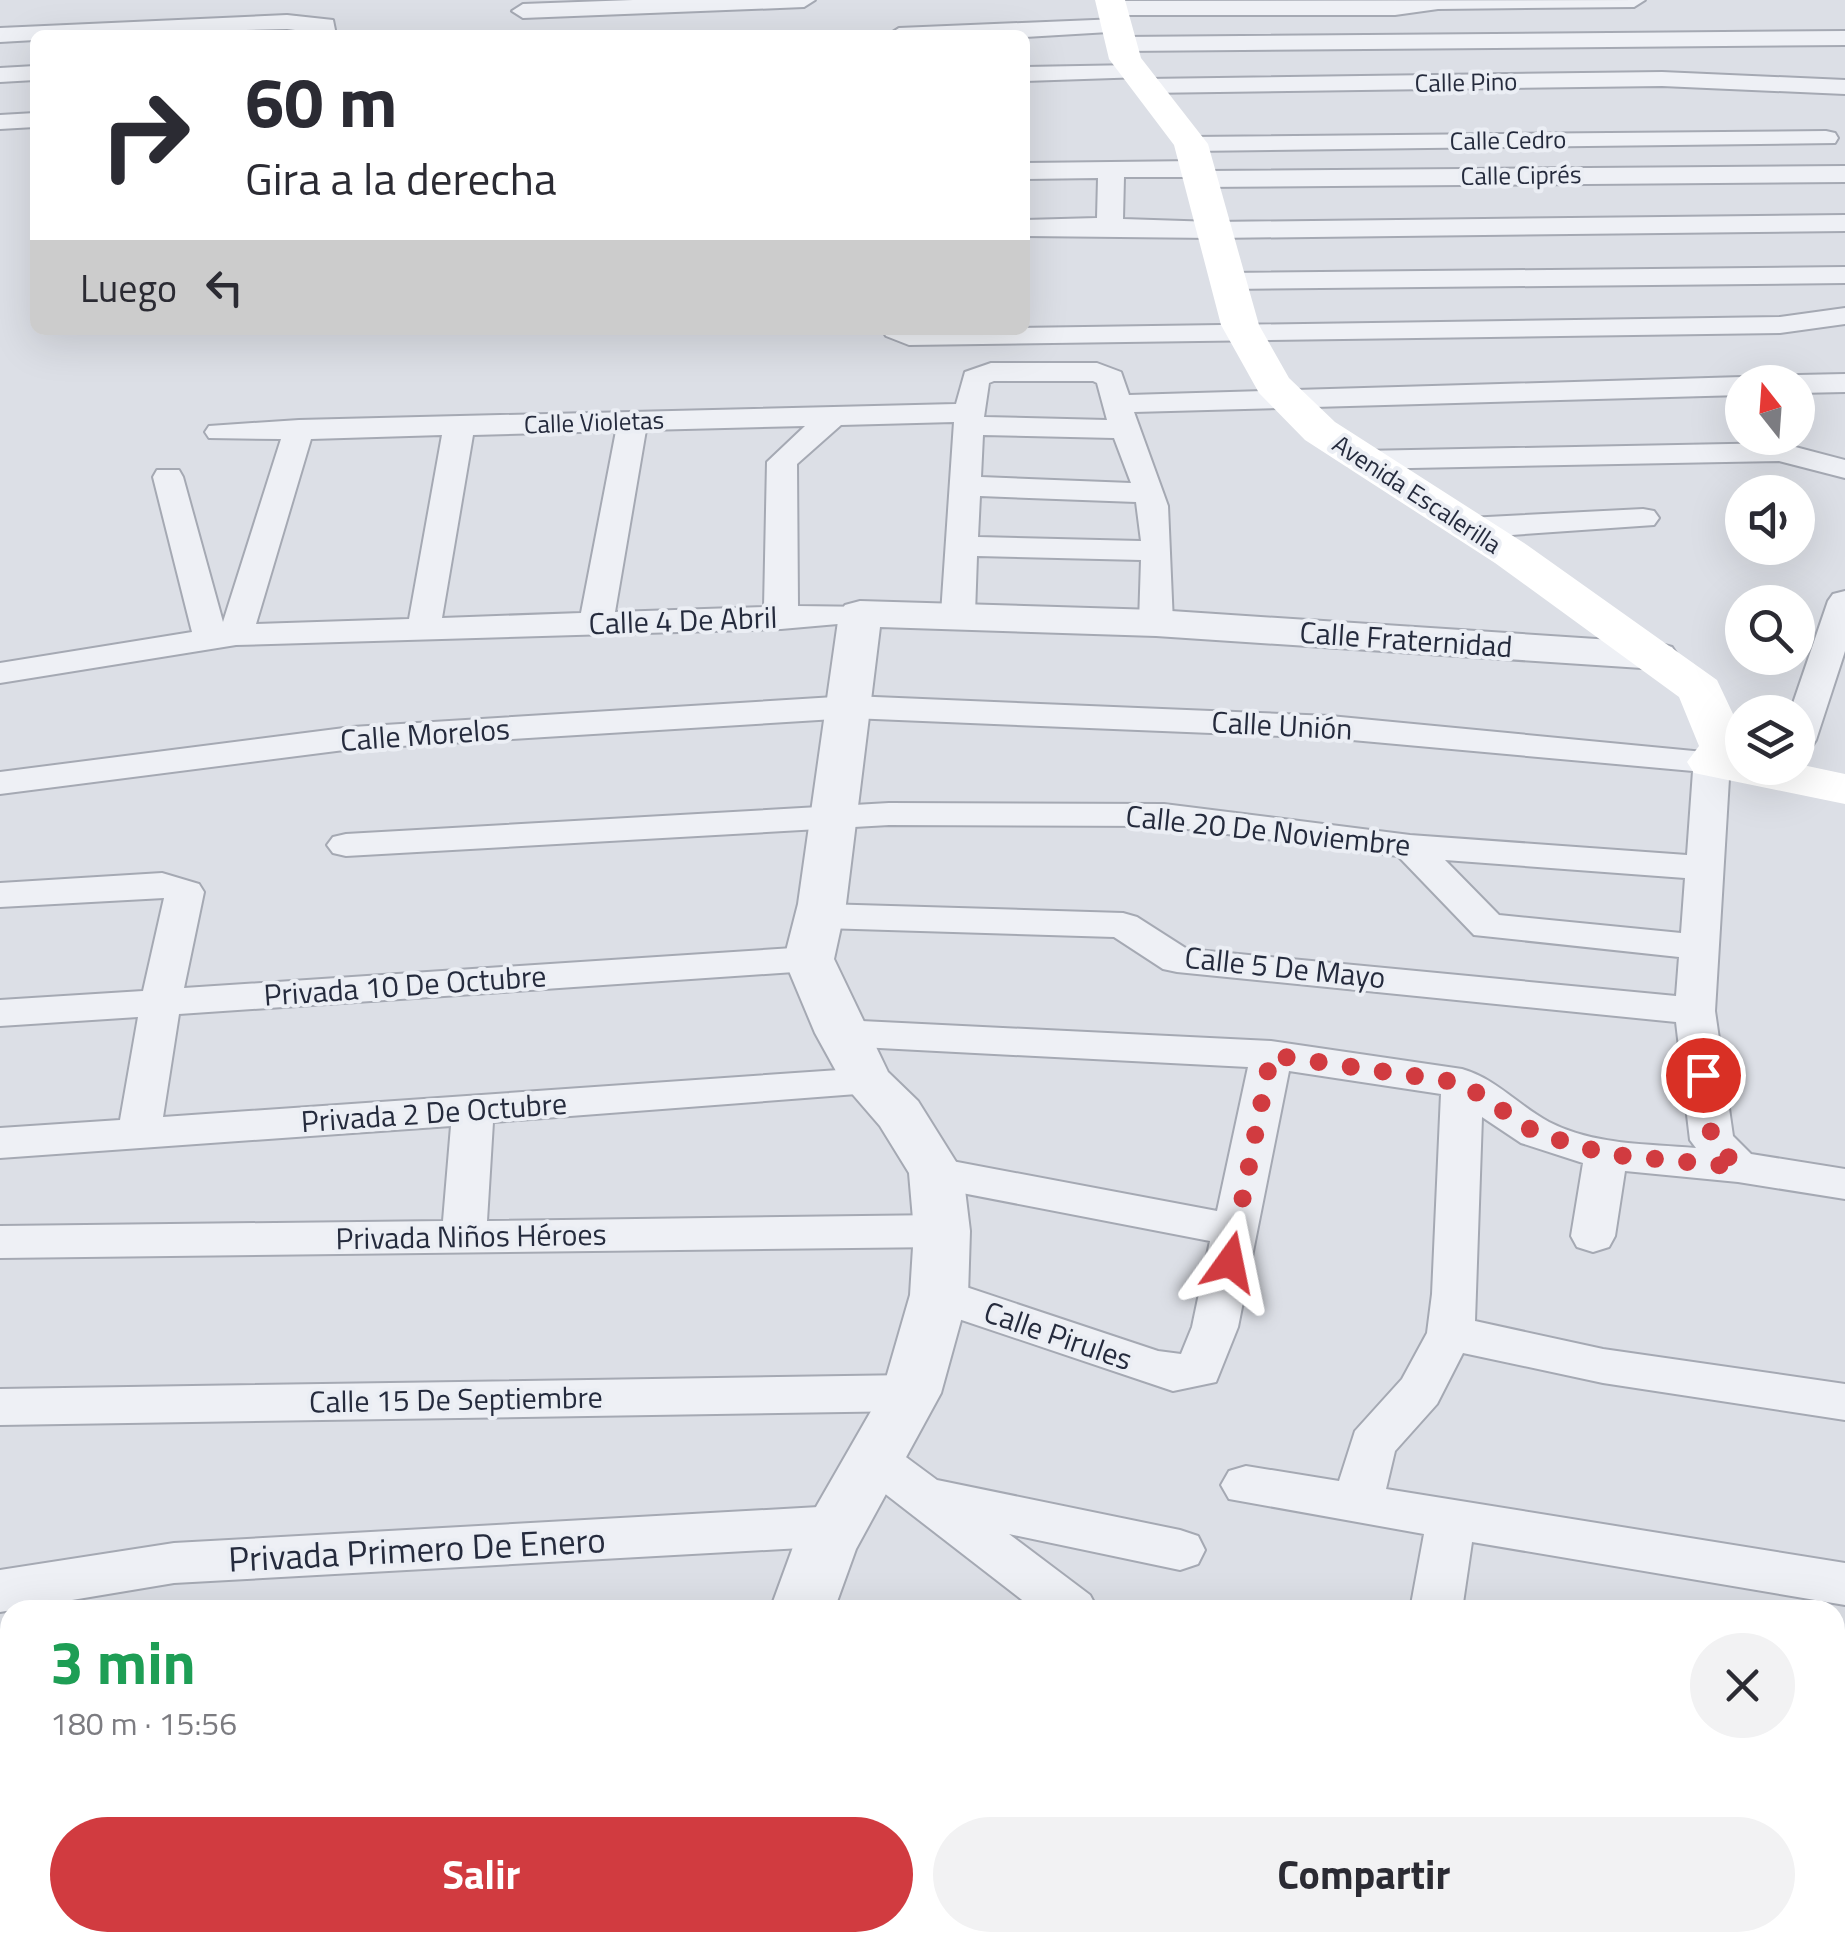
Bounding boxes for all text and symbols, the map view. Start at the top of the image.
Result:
text: 60 m [245,48,398,154]
street label: Calle Pino [1414,62,1518,102]
icon: right [80,70,210,200]
street label: Calle Cedro [1449,120,1567,160]
text: Gira a la derecha [245,144,557,212]
street label: Calle Ciprés [1460,155,1582,195]
text: Luego [80,259,177,317]
icon: left [197,260,252,315]
north arrow [1725,365,1815,455]
map controls [1725,365,1815,785]
street label: Calle Violetas [523,401,665,443]
street label: Avenida Escalerilla [1325,425,1509,563]
button: sound [1725,475,1815,565]
button: search [1725,585,1815,675]
street label: Calle 4 De Abril [588,594,778,646]
street label: Calle Fraternidad [1298,609,1514,669]
button: layers [1725,695,1815,785]
street label: Calle Unión [1210,698,1354,752]
street label: Calle Morelos [339,705,511,763]
street label: Calle 20 De Noviembre [1123,792,1413,868]
street label: Calle 5 De Mayo [1182,934,1388,1000]
street label: Privada 10 De Octubre [262,952,548,1018]
pin [1661,1033,1746,1118]
icon: arrive [1676,1048,1731,1103]
street label: Privada 2 De Octubre [299,1080,568,1144]
position arrow [1178,1210,1282,1314]
street label: Privada Niños Héroes [335,1211,607,1261]
street label: Calle Pirules [978,1288,1138,1382]
street label: Calle 15 De Septiembre [309,1373,603,1425]
street label: Privada Primero De Enero [227,1512,607,1586]
text: 3 min [50,1616,196,1707]
button: close [1690,1633,1795,1738]
text: 180 m · 15:56 [50,1699,237,1747]
button: Salir [50,1817,913,1932]
button: Compartir [933,1817,1795,1932]

